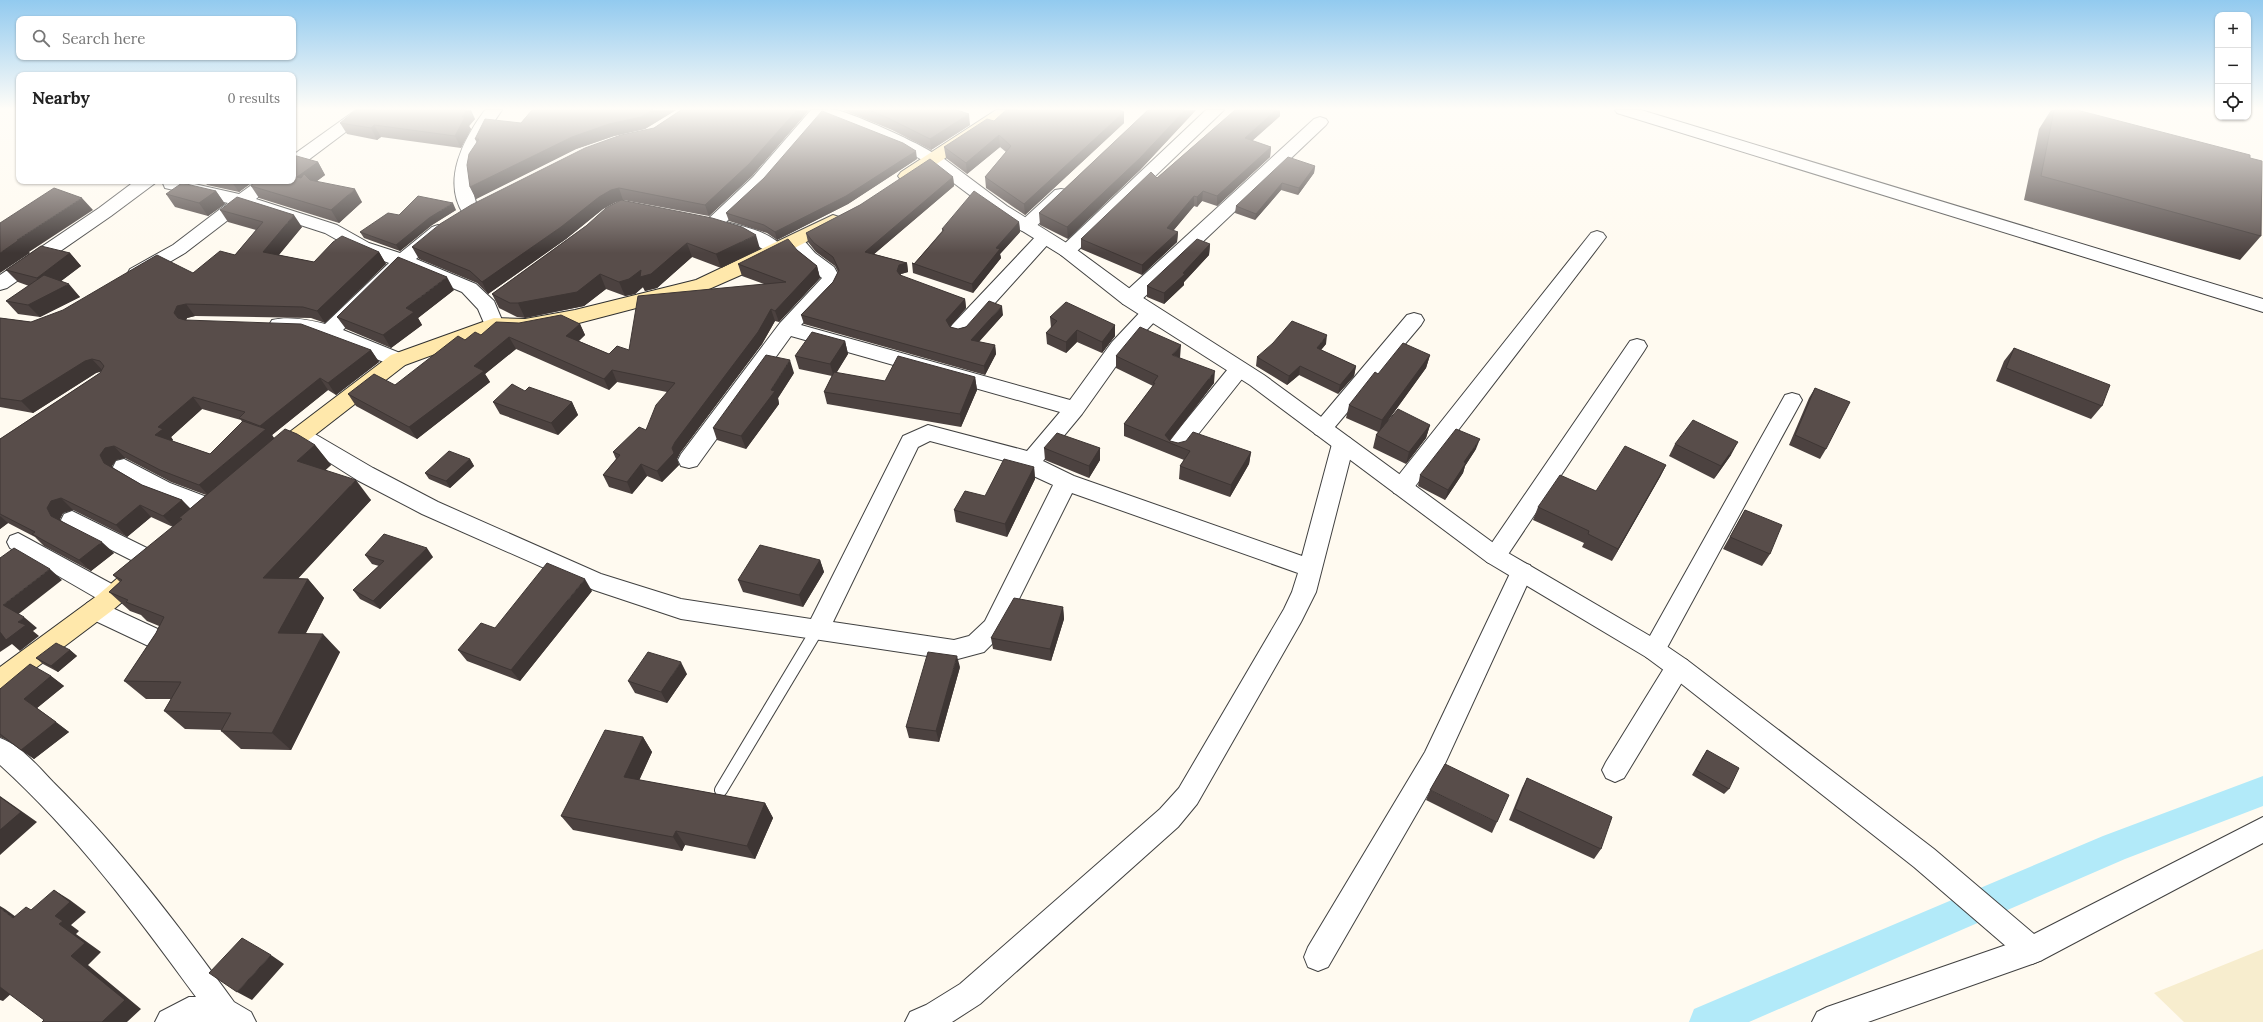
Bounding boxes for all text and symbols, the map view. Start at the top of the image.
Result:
map controls [2215,12,2251,120]
button: + [2215,12,2251,48]
search box [16,16,296,60]
icon: search [30,27,52,49]
text: Search here [62,29,145,48]
button: − [2215,48,2251,84]
button: locate [2215,84,2251,120]
text: Nearby [32,87,90,109]
text: 0 results [228,90,280,107]

